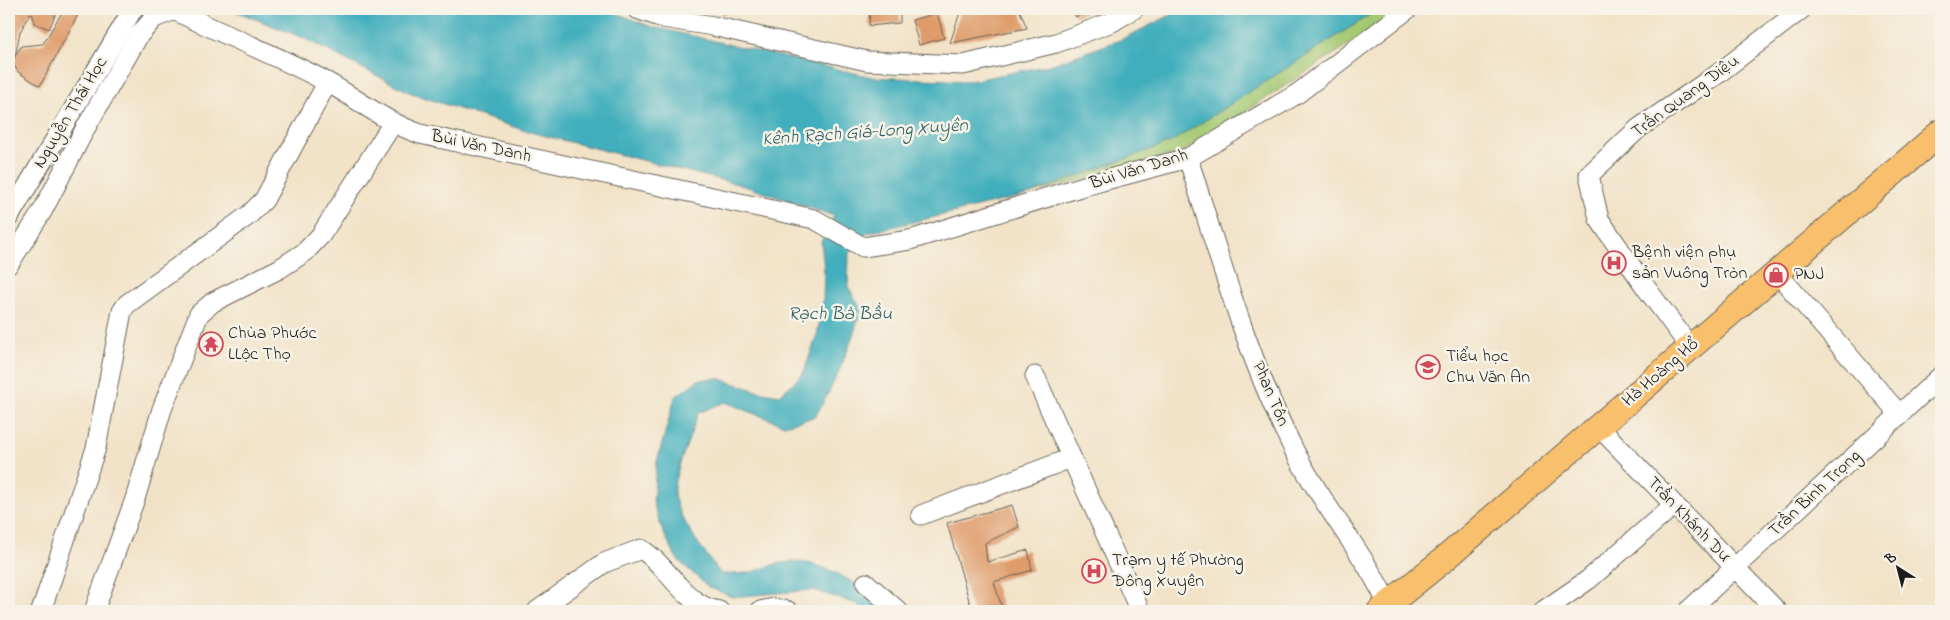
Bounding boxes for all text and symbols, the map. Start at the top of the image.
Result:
street label: Trần Quang Diệu [1627,49,1746,146]
street label: Nguyễn Thái Học [27,52,115,174]
water label: Kênh Rạch Giá-Long Xuyên [761,112,970,155]
street label: Bùi Văn Danh [428,124,533,170]
street label: Bùi Văn Danh [1086,143,1191,198]
place label: Bệnh viện phụ sản Vuông Tròn [1631,240,1747,288]
hospital icon: Bệnh viện phụ sản Vuông Tròn [1601,250,1627,276]
shop icon: PNJ [1763,262,1789,288]
place label: PNJ [1794,262,1824,288]
water label: Rạch Bà Bầu [788,301,892,328]
place label: Chùa Phước LLộc Thọ [228,321,316,368]
temple icon: Chùa Phước LLộc Thọ [198,331,224,357]
street label: Hà Hoàng Hổ [1617,332,1706,414]
place label: Tiểu học Chu Văn An [1446,344,1530,391]
school or university icon: Tiểu học Chu Văn An [1415,354,1441,380]
street label: Phan Tôn [1245,357,1295,431]
street label: Trần Bình Trọng [1763,444,1868,545]
street label: Trần Khánh Dư [1640,471,1736,569]
north arrow [1872,542,1922,592]
text: B [1880,547,1902,571]
place label: Trạm y tế Phường Đông Xuyên [1111,548,1244,596]
hospital icon: Trạm y tế Phường Đông Xuyên [1081,558,1107,584]

